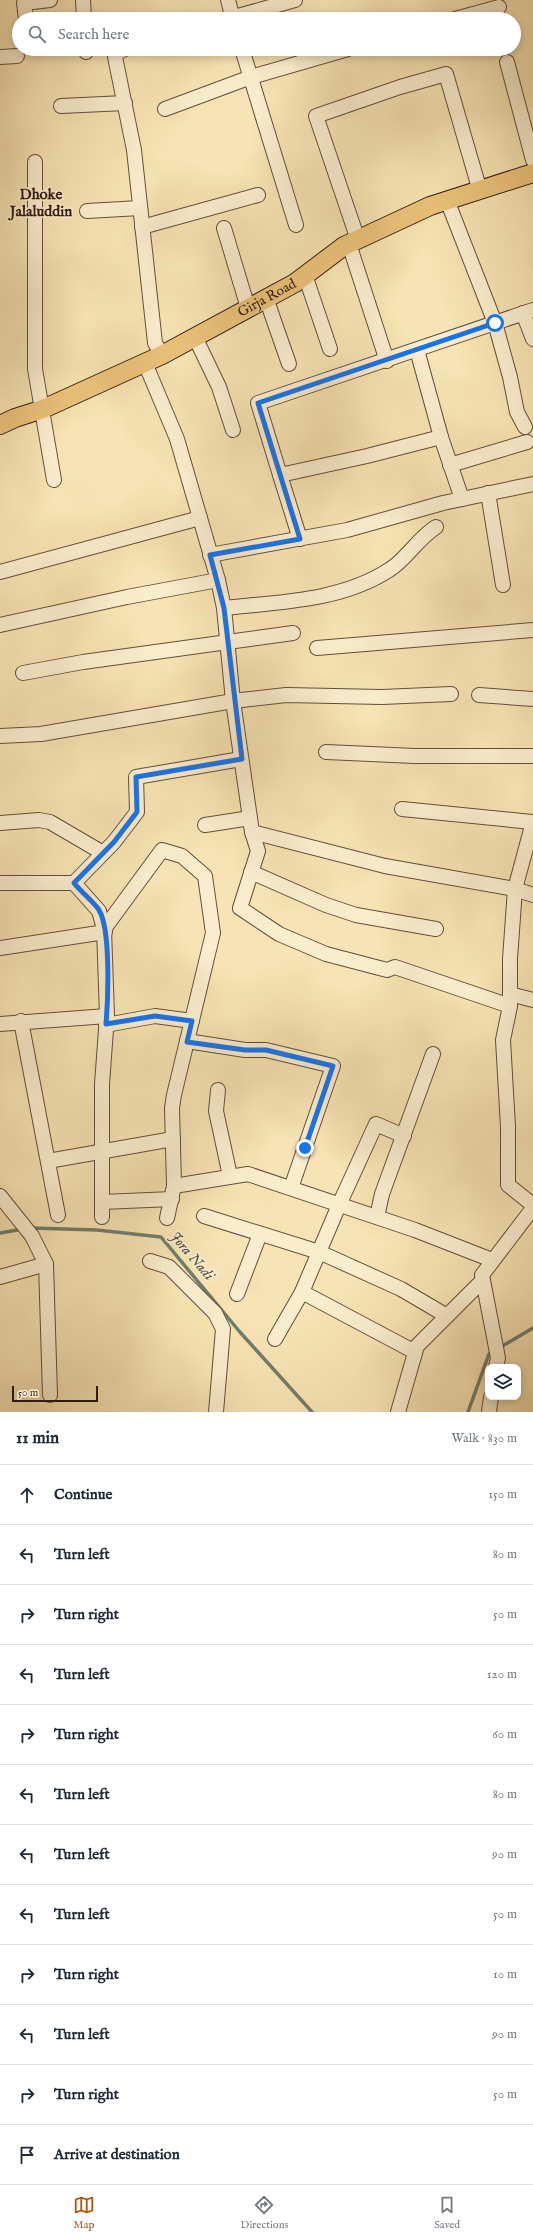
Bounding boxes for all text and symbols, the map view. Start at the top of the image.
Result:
search box [12,12,521,56]
icon: search [26,23,48,45]
text: Search here [58,25,129,44]
district label: Dhoke Jalaluddin [8,185,72,221]
street label: Girja Road [234,275,300,321]
route start [486,314,504,332]
route end [296,1139,314,1157]
water label: Jora Nadi [166,1228,219,1286]
map controls [485,1364,521,1400]
button: layers [485,1364,521,1400]
scale bar [12,1384,98,1403]
text: 50 m [18,1386,38,1400]
text: 11 min [16,1428,59,1449]
text: Walk · 830 m [452,1430,517,1447]
icon: ahead [16,1484,38,1506]
text: Continue [54,1485,112,1504]
text: 150 m [488,1486,517,1503]
icon: left [16,1544,38,1566]
text: Turn left [54,1545,110,1564]
text: 80 m [493,1546,517,1563]
icon: right [16,1604,38,1626]
text: Turn right [54,1605,119,1624]
text: 50 m [493,1606,517,1623]
icon: left [16,1664,38,1686]
text: Turn left [54,1665,110,1684]
text: 120 m [487,1666,517,1683]
icon: right [16,1724,38,1746]
text: Turn right [54,1725,119,1744]
text: 60 m [492,1726,517,1743]
icon: left [16,1784,38,1806]
text: Turn left [54,1785,110,1804]
text: 80 m [493,1786,517,1803]
icon: left [16,1844,38,1866]
text: Turn left [54,1845,110,1864]
text: 90 m [492,1846,517,1863]
icon: left [16,1904,38,1926]
text: Turn left [54,1905,110,1924]
text: 50 m [493,1906,517,1923]
icon: right [16,1964,38,1986]
text: Turn right [54,1965,119,1984]
text: 10 m [493,1966,517,1983]
icon: left [16,2024,38,2046]
text: Turn left [54,2025,110,2044]
text: 90 m [492,2026,517,2043]
icon: right [16,2084,38,2106]
text: Turn right [54,2085,119,2104]
text: 50 m [493,2086,517,2103]
icon: arrive [16,2144,38,2166]
text: Arrive at destination [54,2145,180,2164]
tab: Map [73,2194,95,2232]
tab: Directions [241,2194,288,2232]
tab: Saved [434,2194,460,2232]

